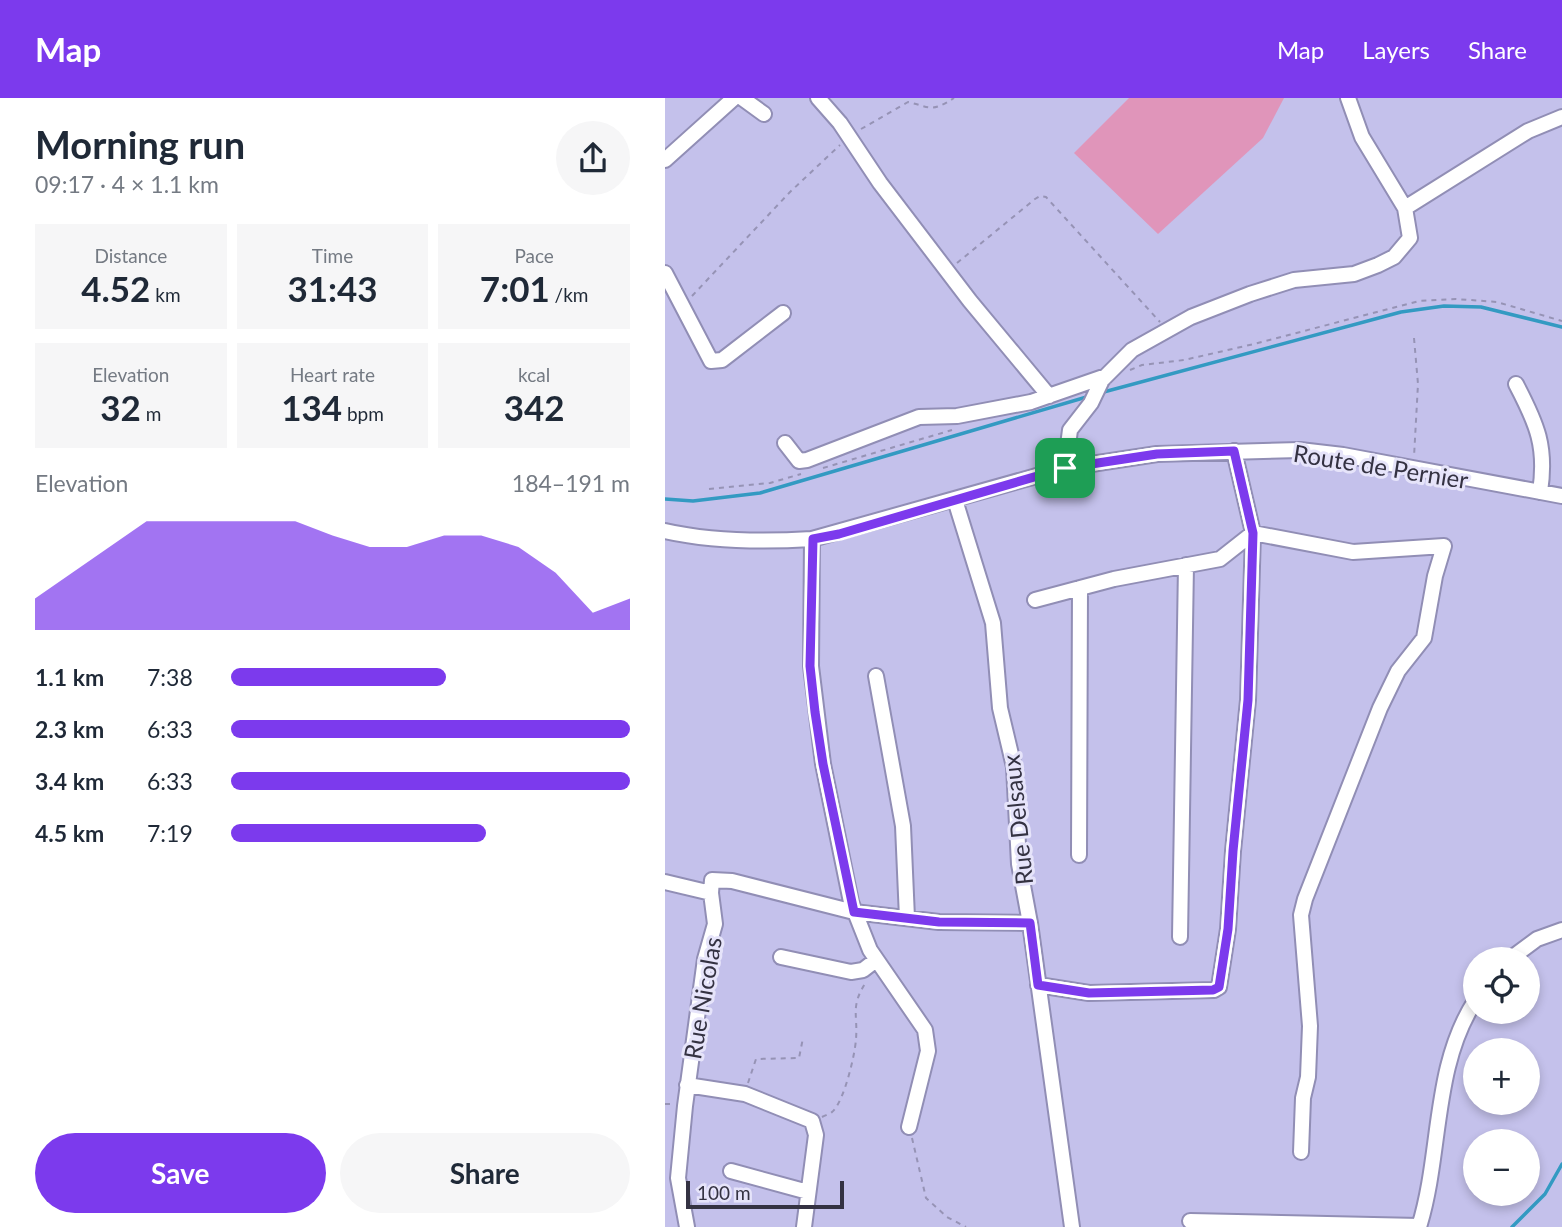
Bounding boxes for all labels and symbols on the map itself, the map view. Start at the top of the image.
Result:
pin [1035,438,1095,498]
street label: Route de Pernier [1292,438,1471,494]
street label: Rue Delsaux [996,753,1038,887]
street label: Rue Nicolas [677,935,727,1061]
scale bar [686,1178,843,1210]

